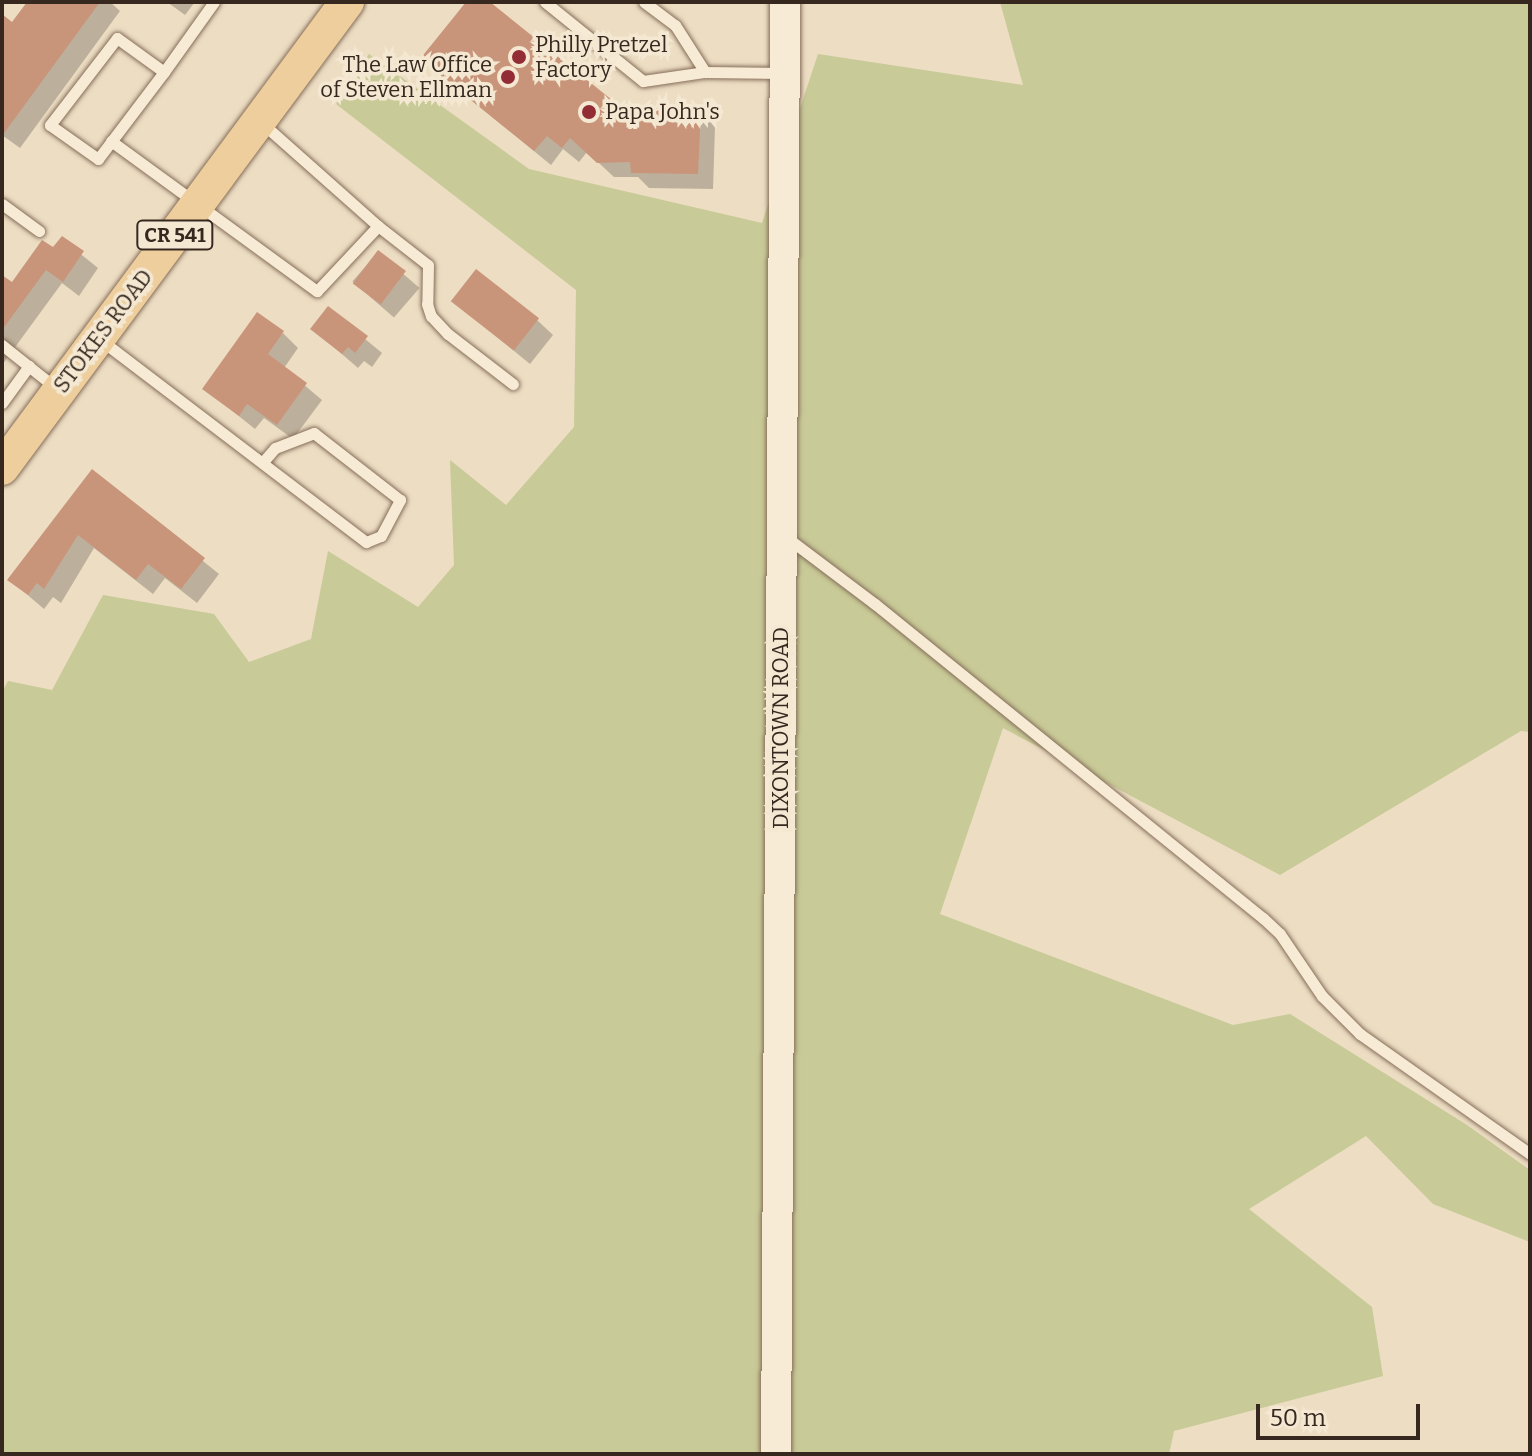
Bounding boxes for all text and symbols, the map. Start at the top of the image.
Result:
place label: Philly Pretzel Factory [535,31,667,82]
marker: Philly Pretzel Factory [510,48,528,66]
place label: The Law Office of Steven Ellman [320,51,492,102]
marker: The Law Office of Steven Ellman [499,68,517,86]
place label: Papa John's [605,99,720,125]
marker: Papa John's [580,103,598,121]
road number: CR 541 [135,219,215,251]
street label: STOKES ROAD [48,264,158,398]
street label: DIXONTOWN ROAD [768,627,794,829]
scale bar [1260,1388,1424,1438]
text: 50 m [1270,1404,1326,1432]

